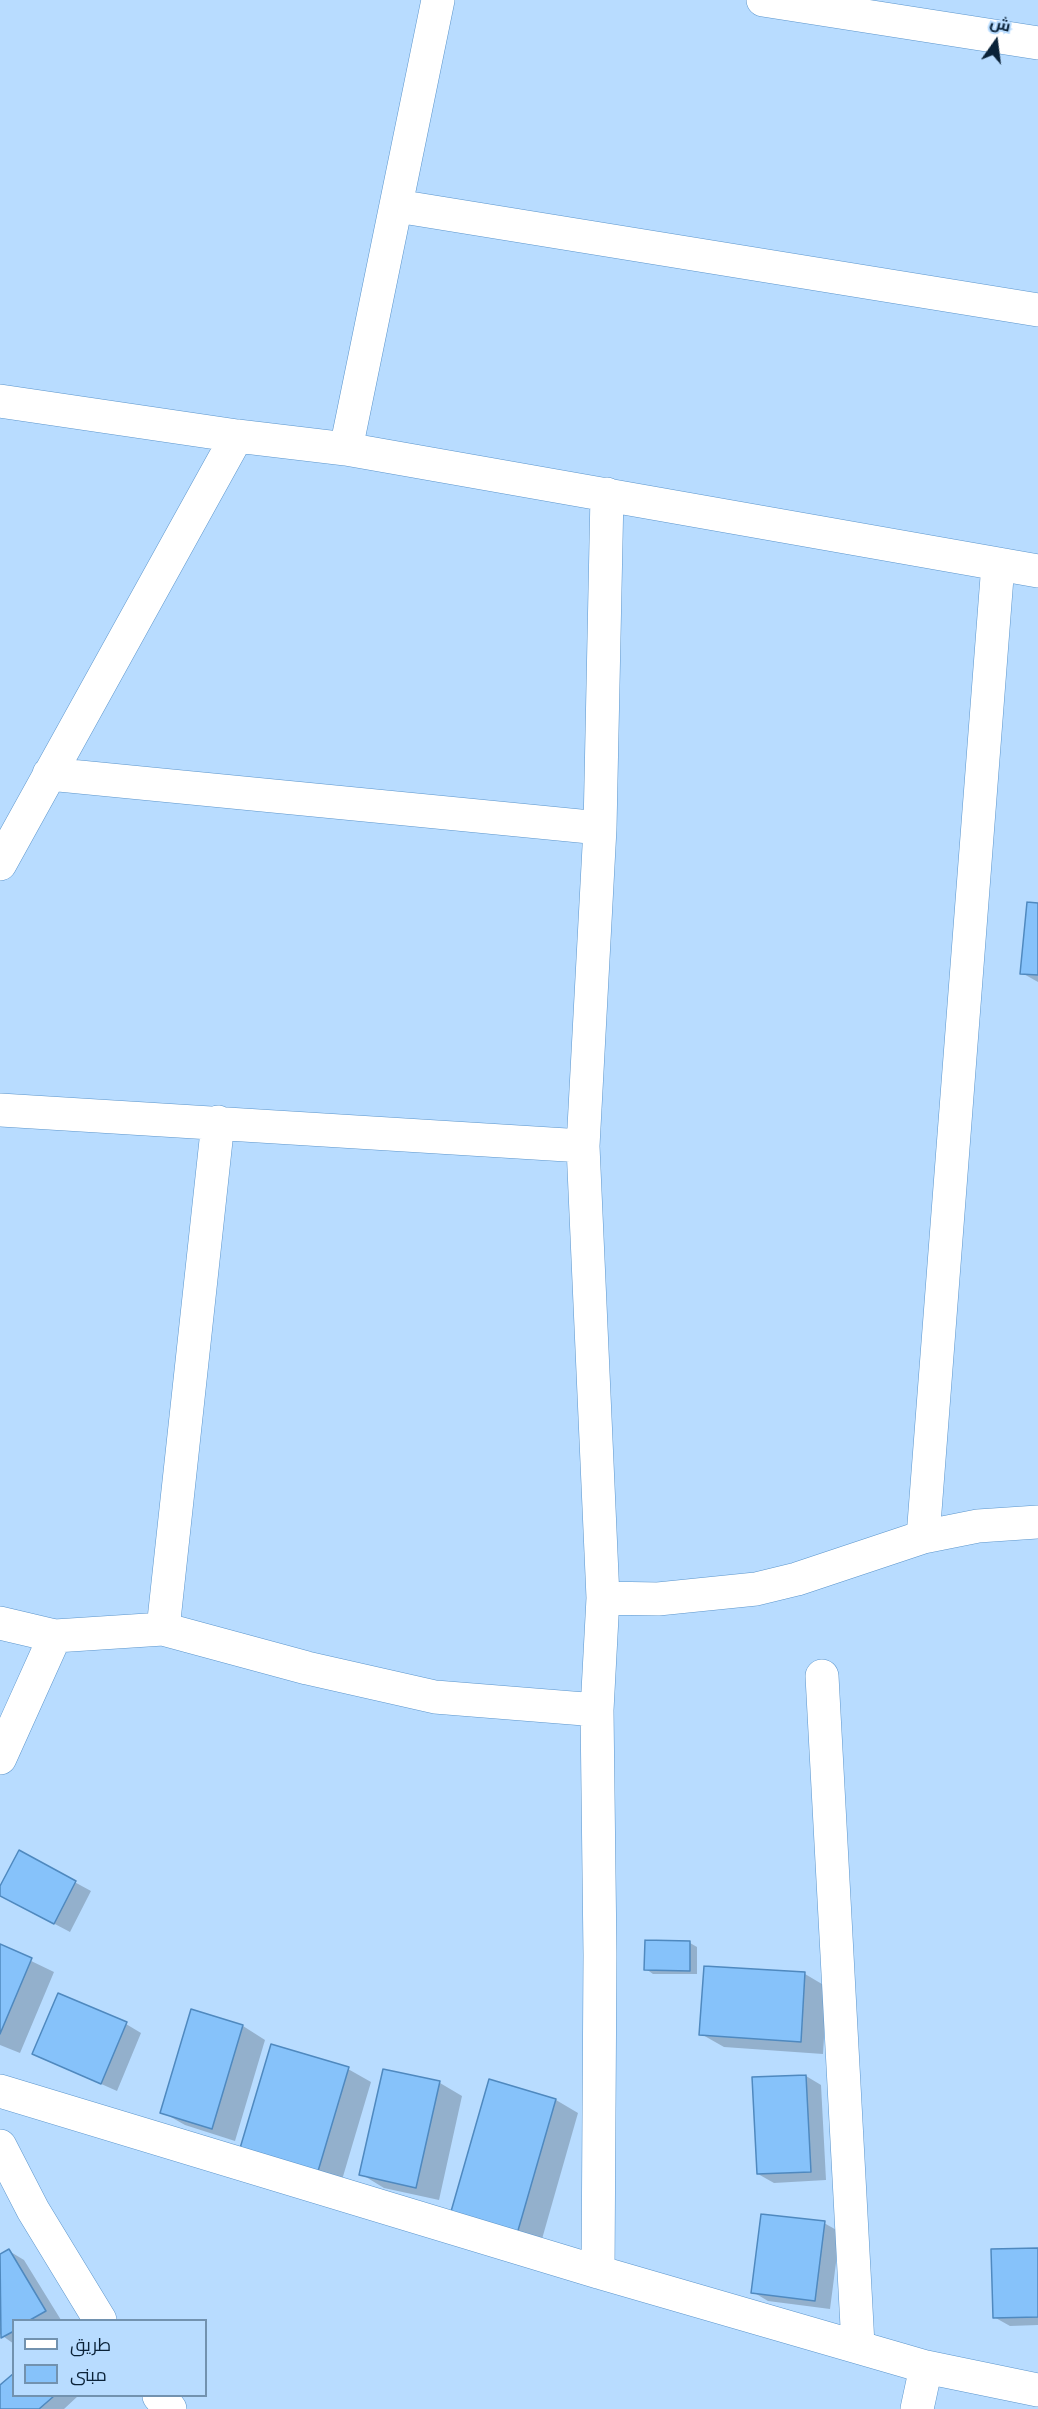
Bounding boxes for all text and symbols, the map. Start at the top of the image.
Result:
text: ش [988,11,1013,37]
north arrow [966,12,1026,72]
legend [12,2319,207,2397]
text: طريق [70,2333,111,2357]
text: مبنى [70,2363,107,2387]

